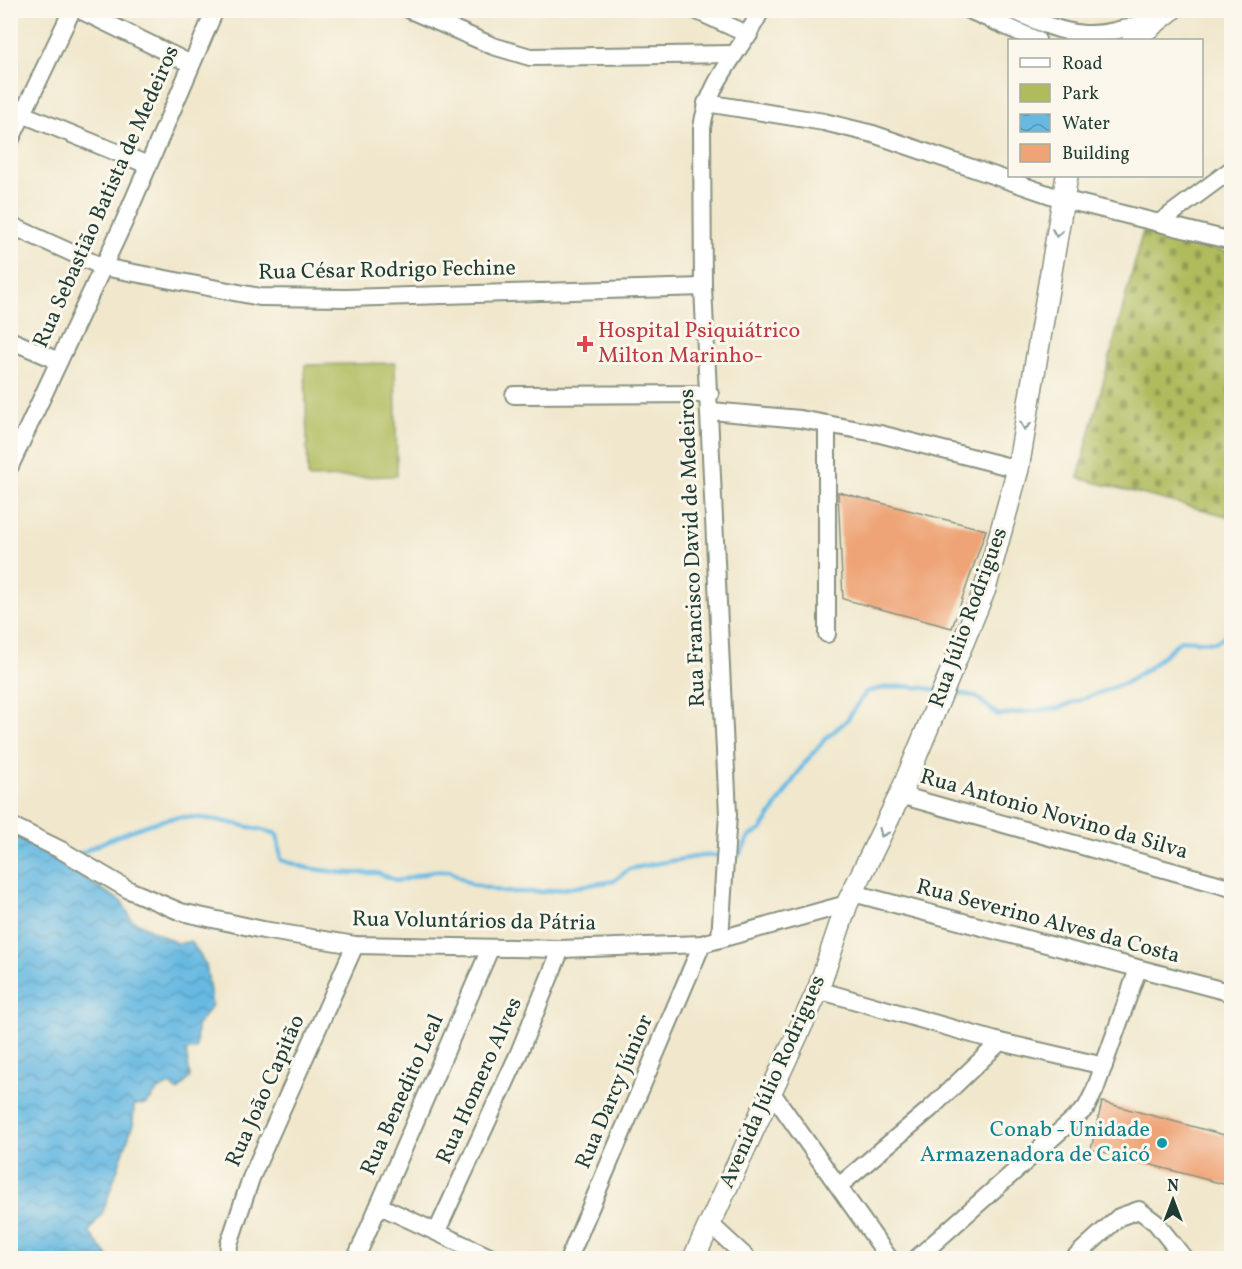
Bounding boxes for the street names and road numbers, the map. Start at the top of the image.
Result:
street label: Rua Sebastião Batista de Medeiros [26,41,188,353]
street label: Rua César Rodrigo Fechine [258,253,516,289]
street label: Rua Francisco David de Medeiros [672,388,714,708]
street label: Rua Júlio Rodrigues [922,524,1016,712]
street label: Rua Antonio Novino da Silva [916,762,1192,868]
street label: Rua Severino Alves da Costa [913,872,1183,972]
street label: Rua Voluntários da Pátria [351,904,597,940]
street label: Avenida Júlio Rodrigues [712,970,834,1194]
street label: Rua Homero Alves [429,993,531,1169]
street label: Rua Benedito Leal [354,1009,452,1181]
street label: Rua João Capitão [219,1010,313,1172]
street label: Rua Darcy Júnior [569,1010,661,1174]

